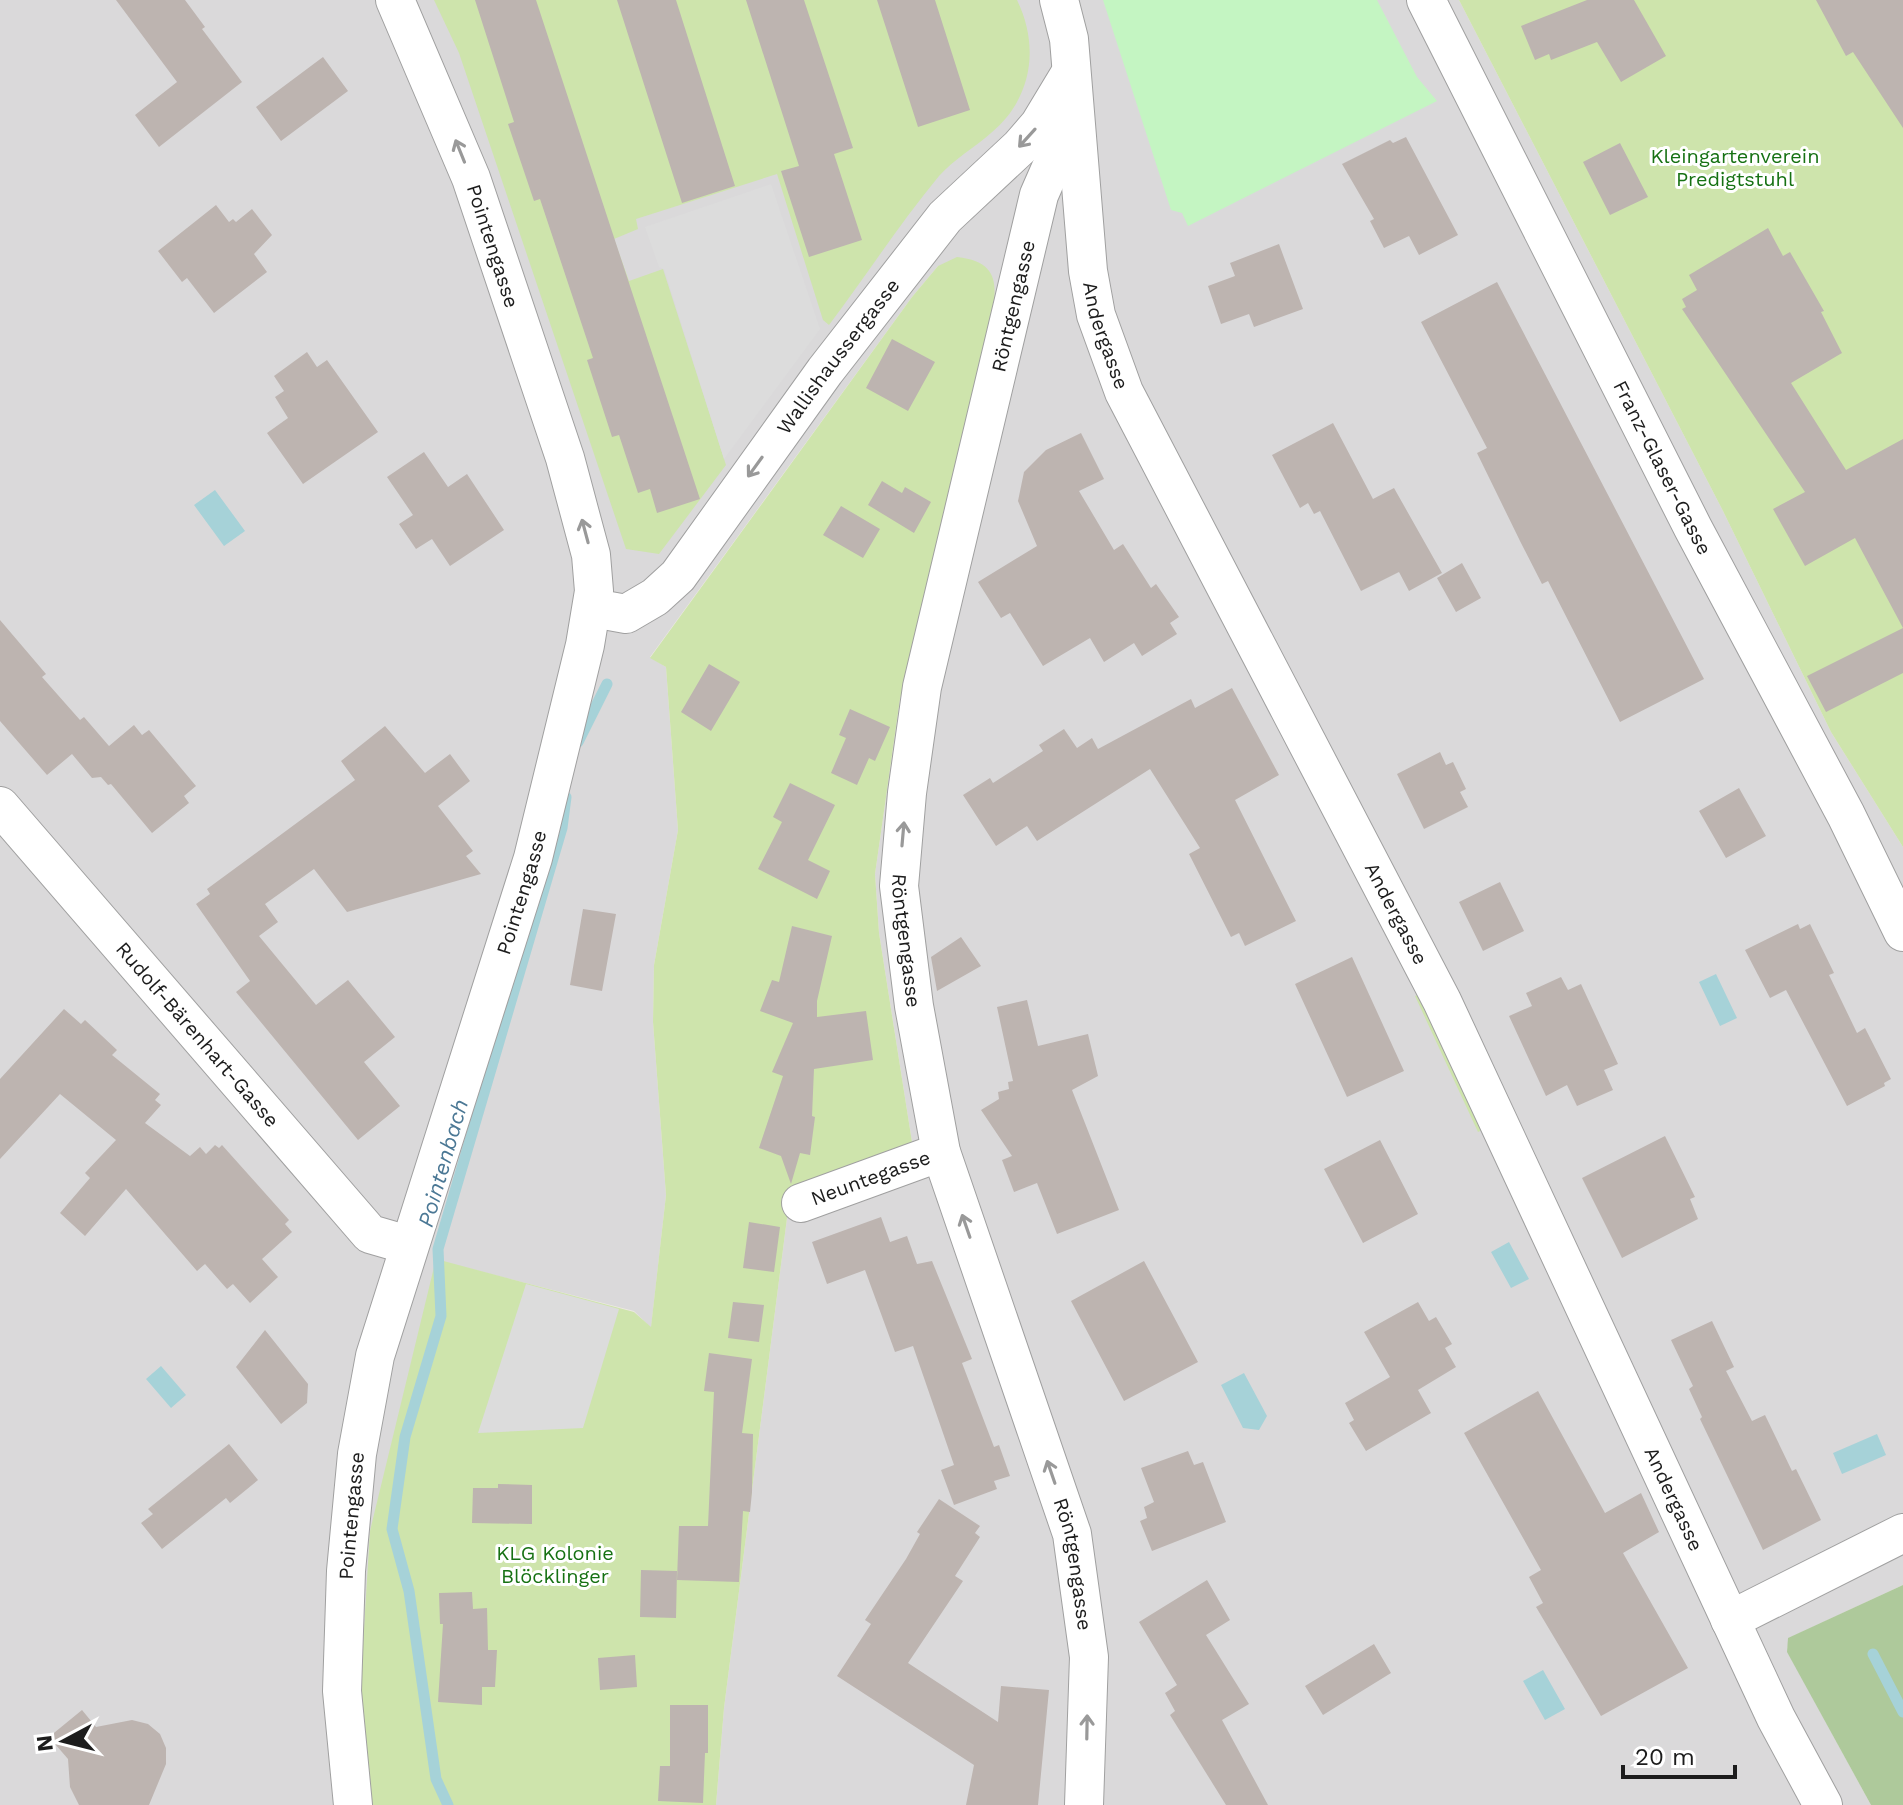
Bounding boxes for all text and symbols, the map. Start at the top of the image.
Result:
one-way arrow [1018,128,1036,148]
one-way arrow [452,139,466,164]
park label: Kleingartenverein Predigtstuhl [1650,144,1820,191]
street label: Pointengasse [462,181,524,311]
street label: Röntgengasse [986,238,1040,374]
street label: Wallishaussergasse [772,274,904,439]
street label: Andergasse [1078,280,1134,393]
street label: Franz-Glaser-Gasse [1608,376,1717,559]
one-way arrow [747,456,764,478]
one-way arrow [576,518,591,544]
one-way arrow [896,821,911,848]
street label: Pointengasse [491,828,551,957]
street label: Andergasse [1360,858,1433,969]
street label: Röntgengasse [887,873,926,1009]
street label: Rudolf-Bärenhart-Gasse [111,937,284,1132]
water label: Pointenbach [413,1096,473,1230]
street label: Neuntegasse [808,1145,933,1210]
one-way arrow [958,1214,973,1239]
street label: Andergasse [1639,1443,1708,1555]
street label: Pointengasse [334,1451,369,1580]
one-way arrow [1043,1460,1058,1485]
street label: Röntgengasse [1048,1494,1097,1632]
park label: KLG Kolonie Blöcklinger [496,1541,614,1588]
north arrow [24,1701,104,1781]
one-way arrow [1080,1714,1095,1741]
scale bar [1623,1729,1735,1779]
text: N [31,1734,58,1753]
text: 20 m [1635,1743,1695,1771]

